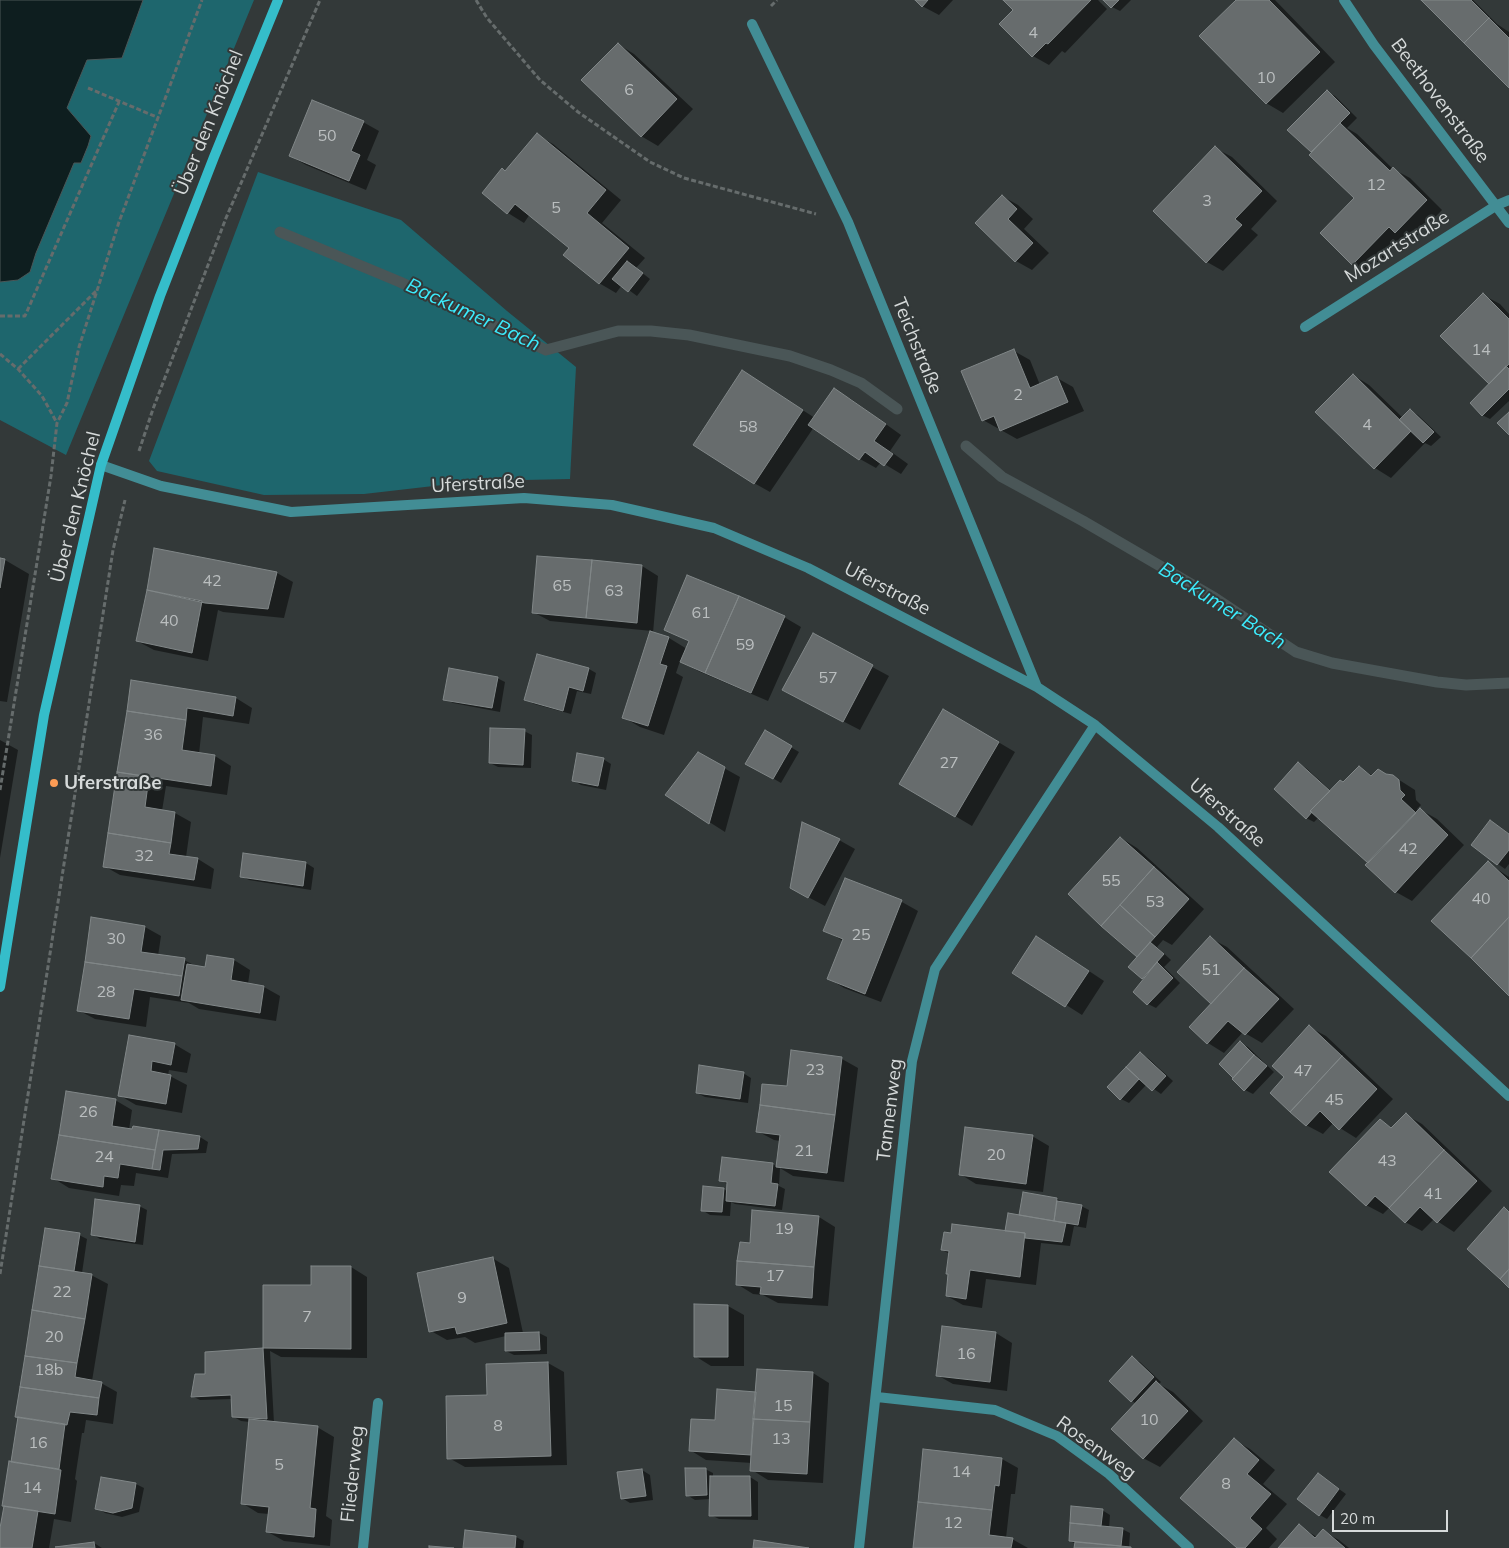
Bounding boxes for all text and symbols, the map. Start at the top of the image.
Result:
house number: 4 [1028,23,1038,43]
street label: Beethovenstraße [1386,34,1494,168]
street label: Über den Knöchel [169,47,249,199]
house number: 10 [1256,68,1276,88]
house number: 6 [624,80,634,100]
house number: 50 [317,126,337,146]
house number: 12 [1366,175,1386,195]
house number: 3 [1202,191,1212,211]
house number: 5 [551,198,561,218]
street label: Mozartstraße [1341,206,1453,288]
water label: Backumer Bach [402,273,544,357]
street label: Teichstraße [887,294,947,398]
house number: 14 [1471,340,1491,360]
house number: 2 [1013,385,1023,405]
house number: 4 [1362,415,1372,435]
house number: 58 [738,417,758,437]
street label: Über den Knöchel [46,429,106,585]
street label: Uferstraße [431,470,525,498]
water label: Backumer Bach [1154,557,1290,655]
street label: Uferstraße [840,558,934,620]
house number: 42 [202,571,222,591]
house number: 65 [552,576,572,596]
house number: 63 [604,581,624,601]
house number: 61 [691,603,711,623]
house number: 40 [159,611,179,631]
house number: 59 [735,635,755,655]
house number: 57 [818,668,838,688]
house number: 36 [143,725,163,745]
house number: 27 [939,753,959,773]
place label: Uferstraße [64,772,162,794]
street label: Uferstraße [1184,774,1270,852]
marker: Uferstraße [48,777,60,789]
house number: 42 [1398,839,1418,859]
house number: 32 [134,846,154,866]
house number: 55 [1101,871,1121,891]
house number: 40 [1471,889,1491,909]
house number: 53 [1145,892,1165,912]
house number: 25 [851,925,871,945]
house number: 30 [106,929,126,949]
house number: 51 [1201,960,1221,980]
house number: 28 [96,982,116,1002]
street label: Tannenweg [872,1057,908,1163]
house number: 23 [805,1060,825,1080]
house number: 47 [1293,1061,1313,1081]
house number: 45 [1324,1090,1344,1110]
house number: 26 [78,1102,98,1122]
house number: 21 [794,1141,814,1161]
house number: 20 [986,1145,1006,1165]
house number: 24 [94,1147,114,1167]
house number: 43 [1377,1151,1397,1171]
house number: 41 [1423,1184,1443,1204]
house number: 19 [774,1219,794,1239]
house number: 17 [765,1266,785,1286]
house number: 22 [52,1282,72,1302]
house number: 9 [457,1288,467,1308]
house number: 7 [302,1307,312,1327]
house number: 20 [44,1327,64,1347]
house number: 16 [956,1344,976,1364]
house number: 18b [35,1360,63,1380]
house number: 15 [773,1396,793,1416]
house number: 10 [1139,1410,1159,1430]
street label: Rosenweg [1052,1412,1140,1484]
house number: 8 [493,1416,503,1436]
street label: Fliederweg [337,1424,369,1524]
house number: 13 [771,1429,791,1449]
house number: 16 [28,1433,48,1453]
house number: 5 [274,1455,284,1475]
house number: 14 [951,1462,971,1482]
house number: 8 [1221,1474,1231,1494]
house number: 14 [22,1478,42,1498]
scale bar [1334,1500,1450,1532]
text: 20 m [1340,1509,1375,1528]
house number: 12 [943,1513,963,1533]

